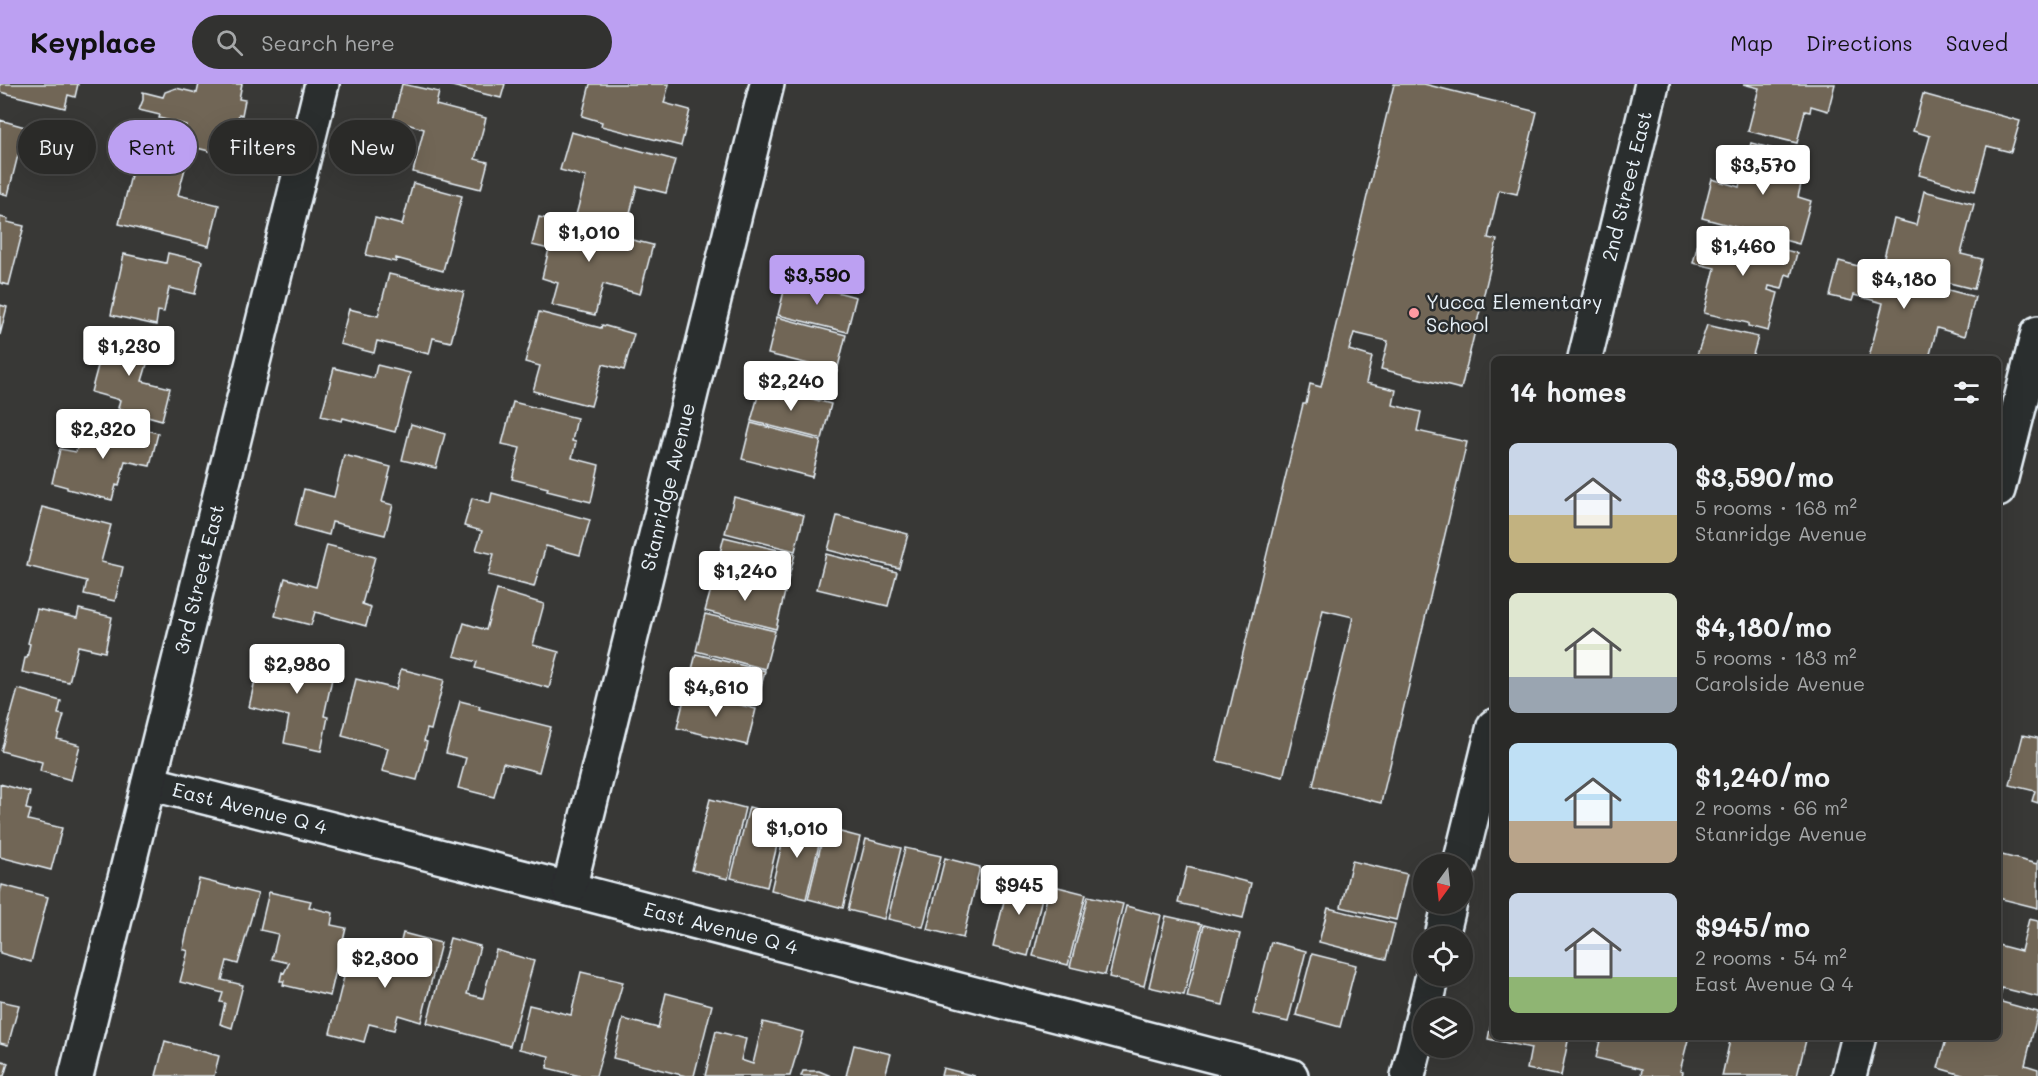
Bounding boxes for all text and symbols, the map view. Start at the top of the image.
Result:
search box [192,15,612,69]
text: Keyplace [30,24,156,60]
icon: search [213,26,246,59]
text: Search here [261,28,395,57]
text: Map [1730,29,1773,56]
text: Directions [1806,29,1913,56]
text: Saved [1946,29,2008,56]
street label: 2nd Street East [1595,108,1657,264]
chip: Buy [18,120,96,174]
chip: Rent [108,120,197,174]
chip: Filters [209,120,317,174]
chip: New [329,120,416,174]
pin: $3,570 [1714,145,1812,196]
text: $3,570 [1730,151,1796,177]
pin: $1,010 [540,212,638,263]
text: $1,010 [558,218,620,244]
pin: $1,460 [1694,226,1792,277]
text: $1,460 [1711,232,1776,258]
pin: $3,590 [768,255,866,306]
pin: $4,180 [1855,259,1953,310]
text: $3,590 [783,261,851,287]
text: $4,180 [1871,265,1937,291]
place label: Yucca Elementary School [1426,288,1602,337]
marker: Yucca Elementary School [1407,306,1421,320]
pin: $1,230 [80,326,178,377]
text: $1,230 [97,332,161,358]
pin: $2,240 [742,361,840,412]
text: $2,240 [758,367,824,393]
text: 14 homes [1509,375,1627,409]
icon: filters [1950,376,1983,409]
street label: Stanridge Avenue [634,400,700,573]
pin: $2,320 [54,409,152,460]
text: $2,320 [70,415,136,441]
text: $3,590/mo [1695,460,1834,494]
icon: home [1557,467,1629,539]
text: 5 rooms · 168 m² [1695,494,1857,520]
street label: 3rd Street East [167,501,229,656]
text: Stanridge Avenue [1695,520,1867,546]
pin: $1,240 [696,551,794,602]
text: $1,240 [713,557,777,583]
text: $4,180/mo [1695,610,1832,644]
icon: home [1557,617,1629,689]
pin: $2,980 [248,644,346,695]
text: 5 rooms · 183 m² [1695,644,1857,670]
text: $2,980 [264,650,330,676]
pin: $4,610 [667,667,765,718]
text: Carolside Avenue [1695,670,1865,696]
text: $4,610 [684,673,749,699]
text: $1,240/mo [1695,760,1830,794]
icon: home [1557,767,1629,839]
street label: East Avenue Q 4 [170,776,330,840]
text: 2 rooms · 66 m² [1695,794,1848,820]
pin: $1,010 [748,808,846,859]
text: $1,010 [766,814,828,840]
text: Stanridge Avenue [1695,820,1867,846]
north arrow [1413,854,1473,914]
map controls [1413,854,1473,1058]
pin: $945 [983,865,1055,916]
text: $945 [995,871,1043,897]
street label: East Avenue Q 4 [641,895,801,960]
text: $945/mo [1695,910,1810,944]
icon: home [1557,917,1629,989]
button: locate [1413,926,1473,986]
pin: $2,300 [336,938,434,989]
text: $2,300 [351,944,419,970]
text: 2 rooms · 54 m² [1695,944,1847,970]
text: East Avenue Q 4 [1695,970,1853,996]
button: layers [1413,998,1473,1058]

